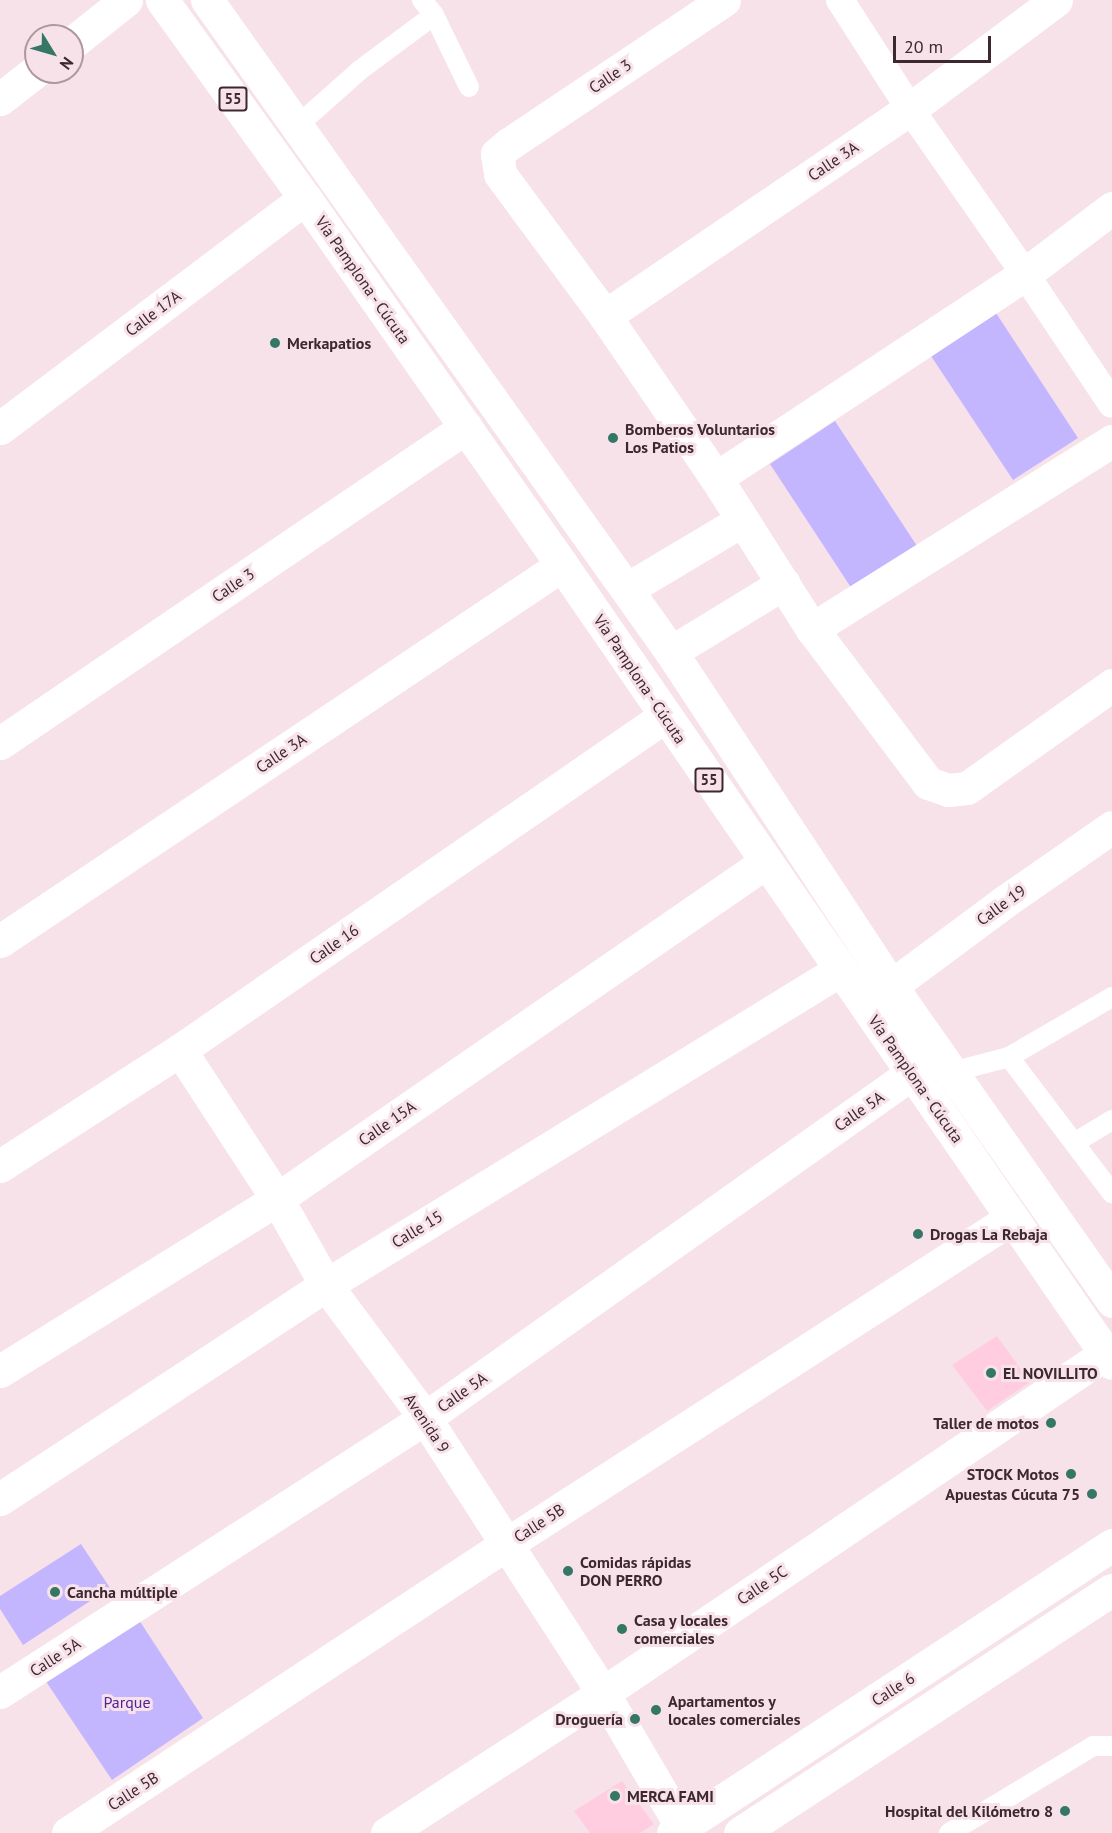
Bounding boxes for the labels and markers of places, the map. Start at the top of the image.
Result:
place label: Merkapatios [287,333,371,353]
marker: Merkapatios [268,336,282,350]
place label: Bomberos Voluntarios Los Patios [625,419,775,457]
marker: Bomberos Voluntarios Los Patios [606,431,620,445]
place label: Drogas La Rebaja [930,1224,1048,1244]
marker: Drogas La Rebaja [911,1227,925,1241]
place label: EL NOVILLITO [1003,1363,1099,1383]
marker: EL NOVILLITO [984,1366,998,1380]
place label: Taller de motos [933,1413,1039,1433]
marker: Taller de motos [1044,1416,1058,1430]
place label: STOCK Motos [966,1464,1059,1484]
marker: STOCK Motos [1064,1467,1078,1481]
place label: Apuestas Cúcuta 75 [945,1484,1080,1504]
marker: Apuestas Cúcuta 75 [1085,1487,1099,1501]
place label: Comidas rápidas DON PERRO [580,1552,691,1590]
marker: Comidas rápidas DON PERRO [561,1564,575,1578]
place label: Cancha múltiple [67,1582,178,1602]
marker: Cancha múltiple [48,1585,62,1599]
place label: Casa y locales comerciales [634,1610,729,1648]
marker: Casa y locales comerciales [615,1622,629,1636]
place label: Apartamentos y locales comerciales [668,1691,800,1729]
marker: Apartamentos y locales comerciales [649,1703,663,1717]
place label: Droguería [555,1709,623,1729]
marker: Droguería [628,1712,642,1726]
place label: MERCA FAMI [627,1786,714,1806]
marker: MERCA FAMI [608,1789,622,1803]
place label: Hospital del Kilómetro 8 [885,1801,1053,1821]
marker: Hospital del Kilómetro 8 [1058,1804,1072,1818]

